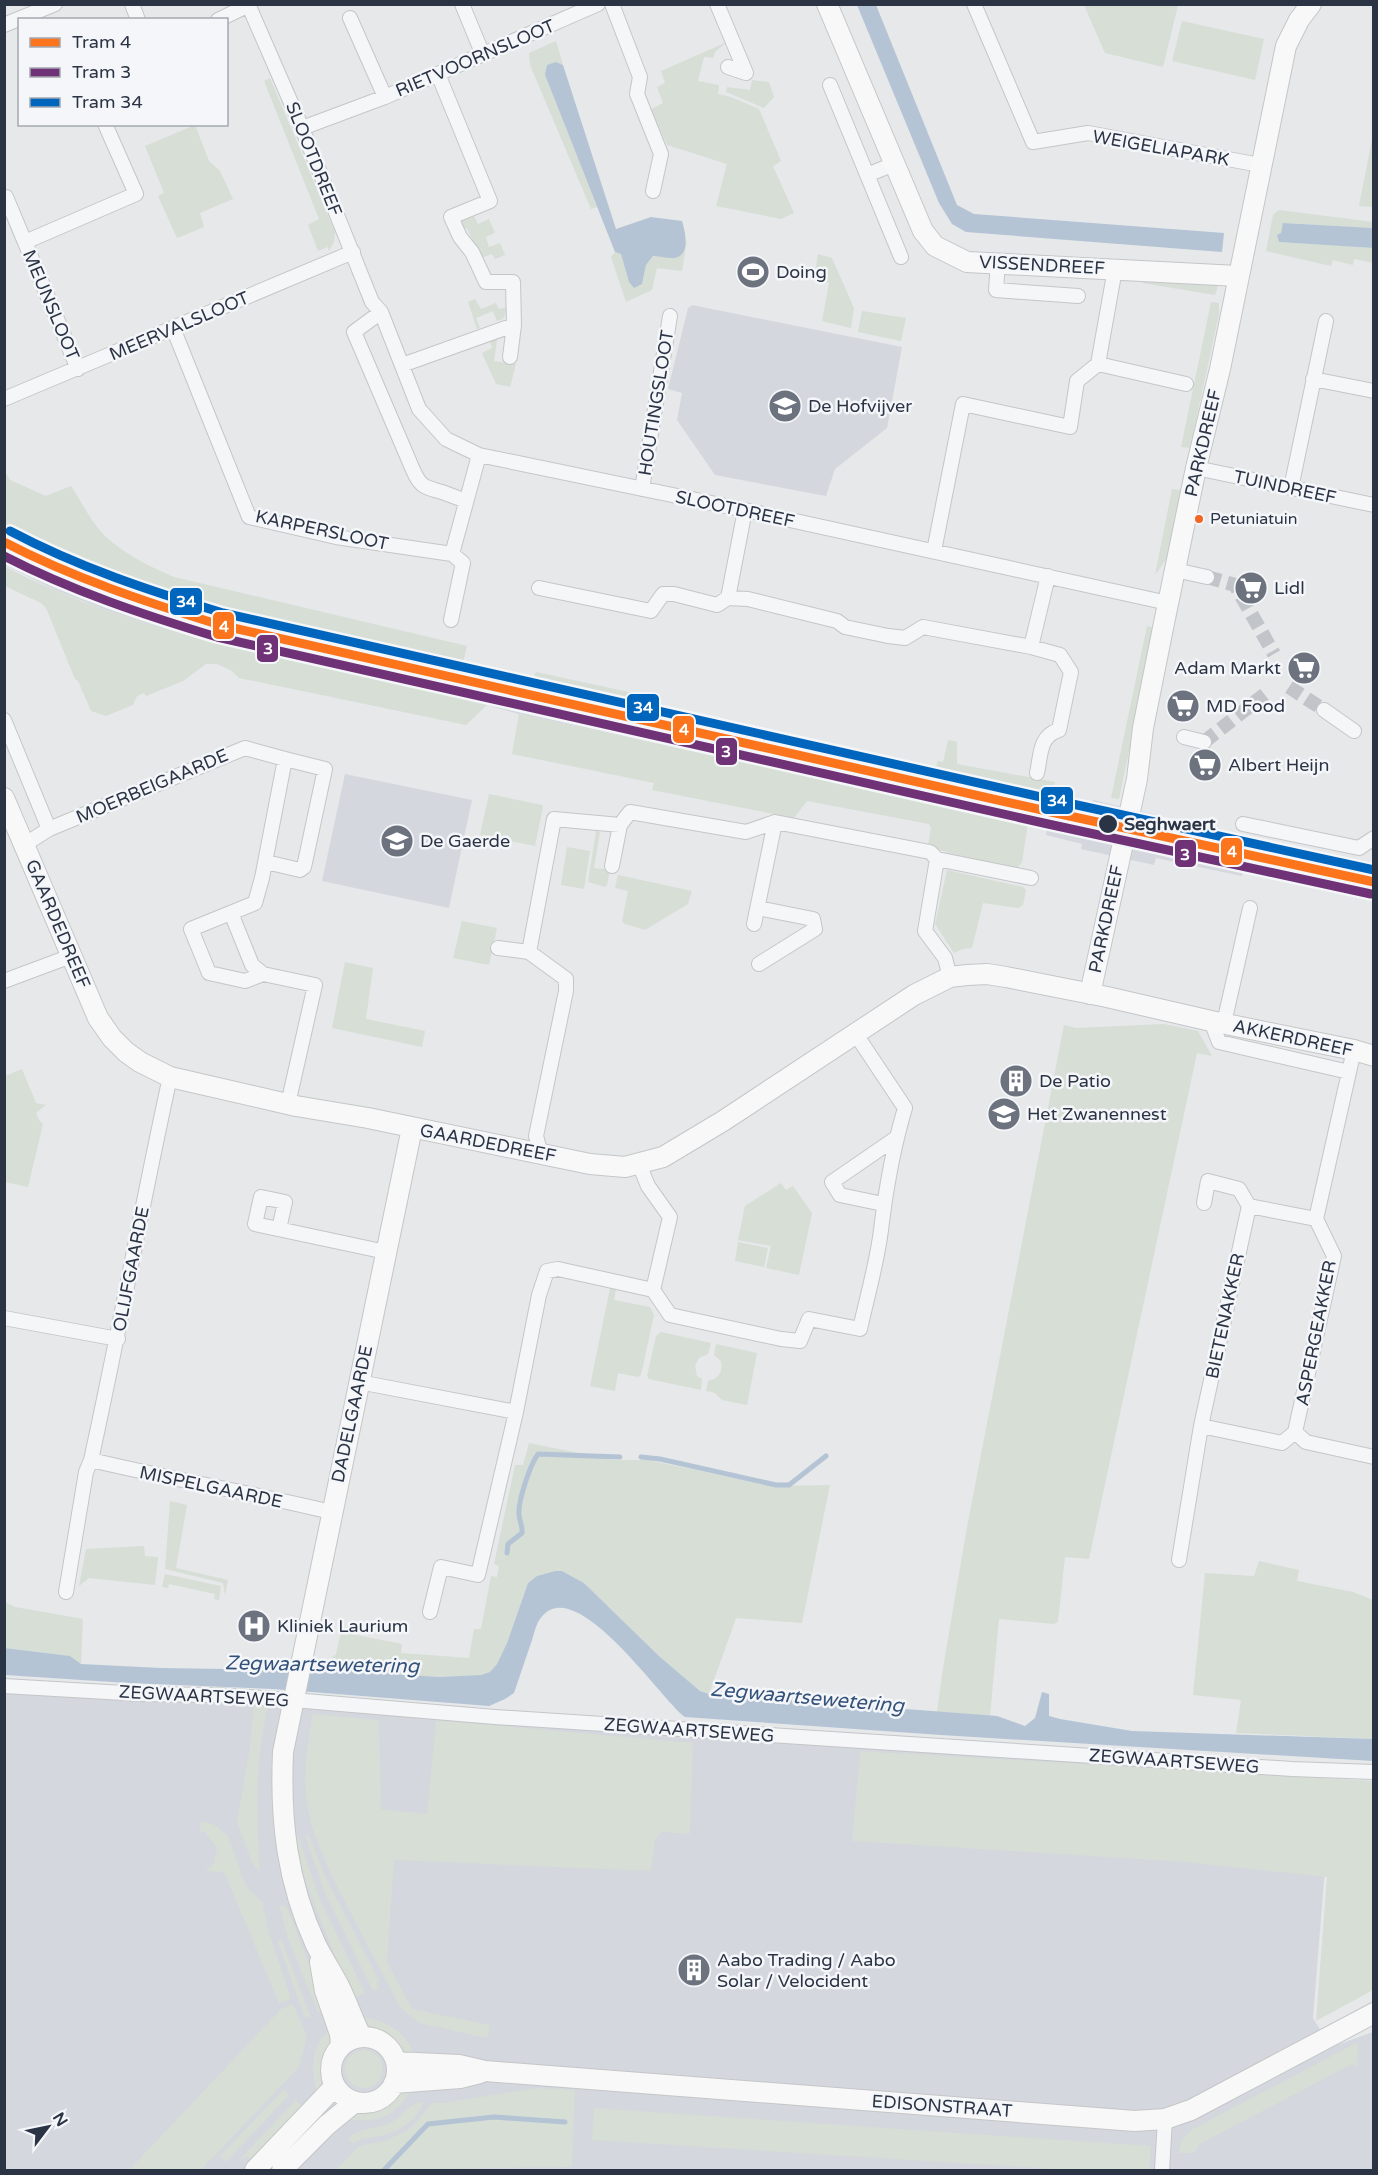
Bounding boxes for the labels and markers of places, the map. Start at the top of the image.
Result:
sports icon: Doing [735,254,771,290]
place label: Doing [776,261,827,283]
school or university icon: De Hofvijver [767,388,803,424]
place label: De Hofvijver [808,395,912,417]
place label: Petuniatuin [1210,509,1298,529]
marker: Petuniatuin [1193,513,1205,525]
supermarket icon: Lidl [1233,570,1269,606]
place label: Lidl [1274,577,1305,599]
supermarket icon: Adam Markt [1286,650,1322,686]
place label: Adam Markt [1174,657,1281,679]
supermarket icon: MD Food [1165,688,1201,724]
place label: MD Food [1206,695,1285,717]
supermarket icon: Albert Heijn [1187,747,1223,783]
place label: Albert Heijn [1228,754,1329,776]
marker: Seghwaert [1097,813,1119,835]
place label: Seghwaert [1124,813,1216,835]
school or university icon: De Gaerde [379,823,415,859]
place label: De Gaerde [420,830,510,852]
building icon: De Patio [998,1063,1034,1099]
place label: De Patio [1039,1070,1111,1092]
school or university icon: Het Zwanennest [986,1096,1022,1132]
place label: Het Zwanennest [1027,1103,1167,1125]
hospital icon: Kliniek Laurium [236,1608,272,1644]
place label: Kliniek Laurium [277,1615,408,1637]
place label: Aabo Trading / Aabo Solar / Velocident [717,1949,896,1992]
building icon: Aabo Trading / Aabo Solar / Velocident [676,1952,712,1988]

